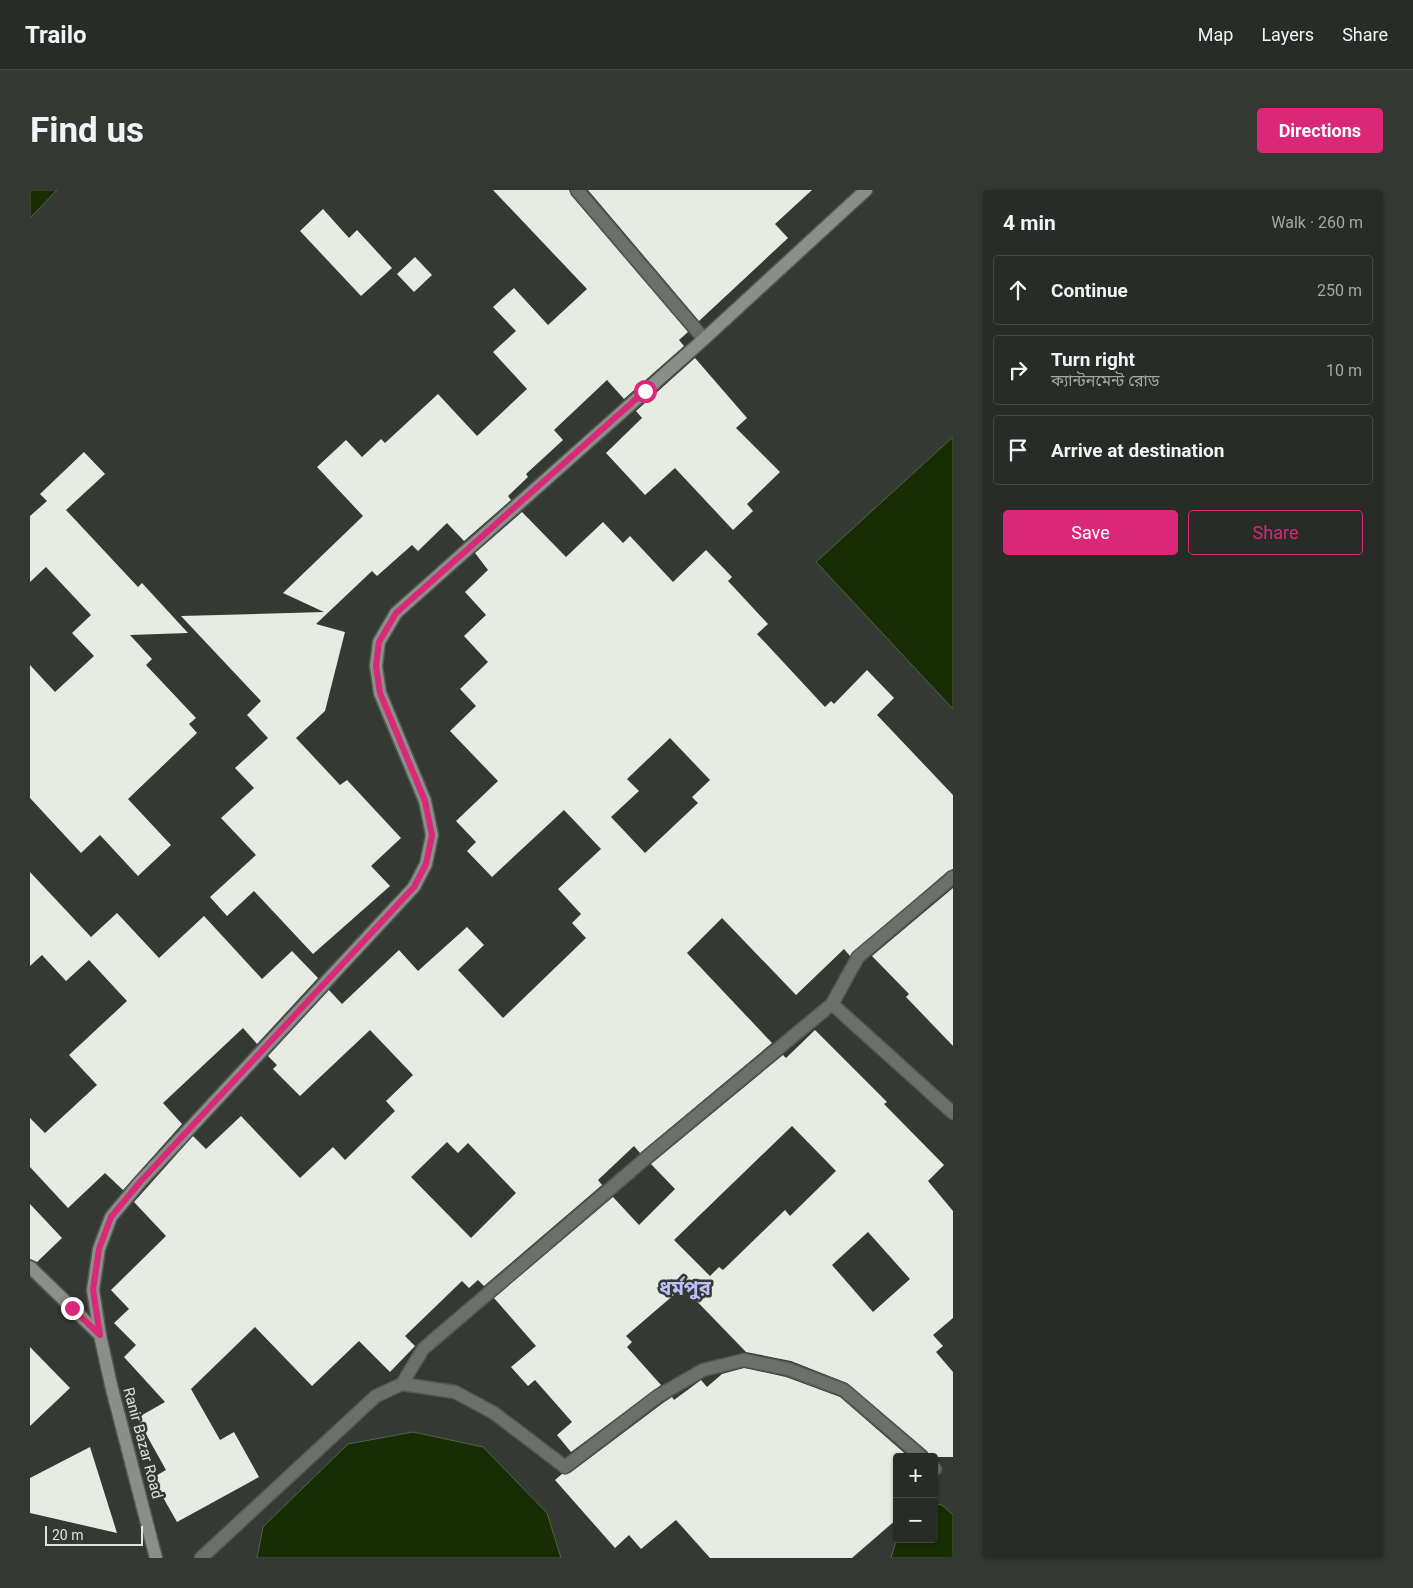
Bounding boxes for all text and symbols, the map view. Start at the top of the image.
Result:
text: Trailo [25,21,87,49]
text: Map [1198,24,1233,45]
text: Layers [1261,24,1314,45]
text: Share [1342,24,1388,45]
button: Directions [1257,108,1383,153]
text: Find us [30,110,144,151]
text: 4 min [1003,211,1056,235]
text: Walk · 260 m [1271,213,1363,232]
icon: ahead [1004,276,1032,304]
text: Continue [1051,279,1128,302]
text: 250 m [1317,281,1362,300]
text: Turn right [1051,348,1135,371]
icon: right [1004,356,1032,384]
text: 10 m [1326,361,1362,380]
text: ক্যান্টনমেন্ট রোড [1051,371,1159,390]
route start [634,380,657,403]
icon: arrive [1004,436,1032,464]
text: Arrive at destination [1051,439,1224,462]
button: Save [1003,510,1178,555]
button: Share [1188,510,1363,555]
district label: ধর্মপুর [659,1276,712,1300]
route end [61,1297,84,1320]
street label: Ranir Bazar Road [119,1385,167,1501]
map controls [893,1453,938,1543]
button: + [893,1453,938,1498]
button: − [893,1498,938,1543]
scale bar [45,1523,142,1546]
text: 20 m [52,1527,84,1543]

